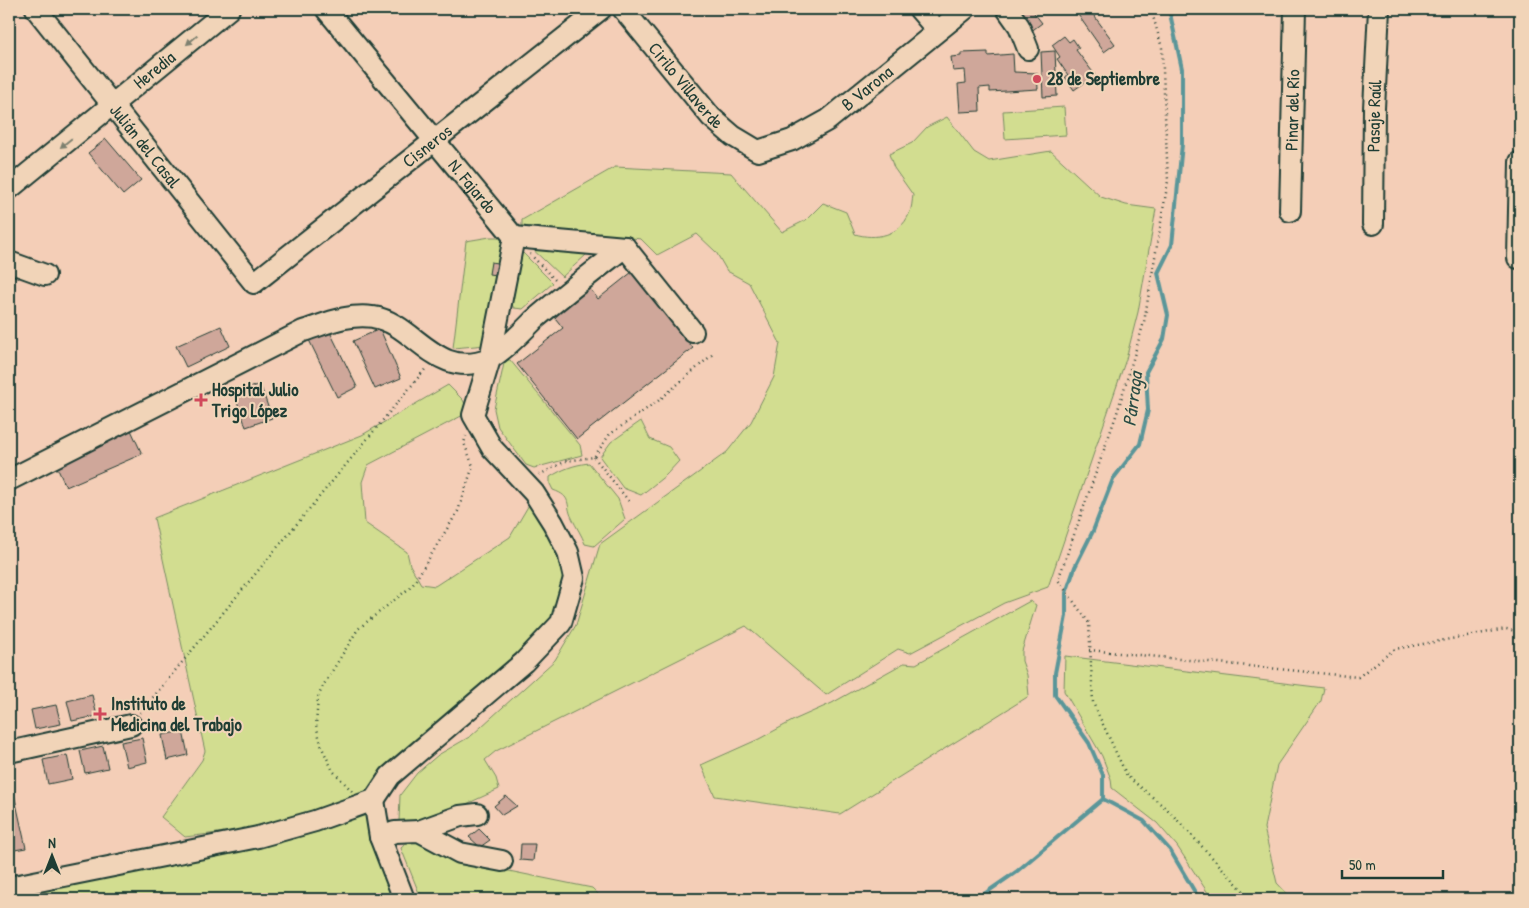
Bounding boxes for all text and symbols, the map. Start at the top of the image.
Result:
one-way arrow [186,34,199,45]
street label: Cirilo Villaverde [643,37,729,134]
street label: Heredia [128,45,181,94]
street label: B Varona [836,59,898,116]
place label: 28 de Septiembre [1047,66,1161,92]
street label: Pinar del Río [1278,69,1306,151]
marker: 28 de Septiembre [1031,73,1043,85]
street label: Pasaje Raúl [1361,79,1387,152]
street label: Julián del Casal [104,98,187,193]
street label: Cisneros [397,118,457,173]
one-way arrow [60,137,73,148]
street label: N. Fajardo [443,154,503,219]
water label: Párraga [1116,368,1149,428]
place label: Hospital Julio Trigo López [211,377,299,424]
marker: Hospital Julio Trigo López [194,393,208,407]
place label: Instituto de Medicina del Trabajo [111,691,242,737]
marker: Instituto de Medicina del Trabajo [93,707,107,721]
north arrow [28,830,78,880]
text: N [48,833,56,852]
scale bar [1342,848,1443,880]
text: 50 m [1349,854,1376,875]

